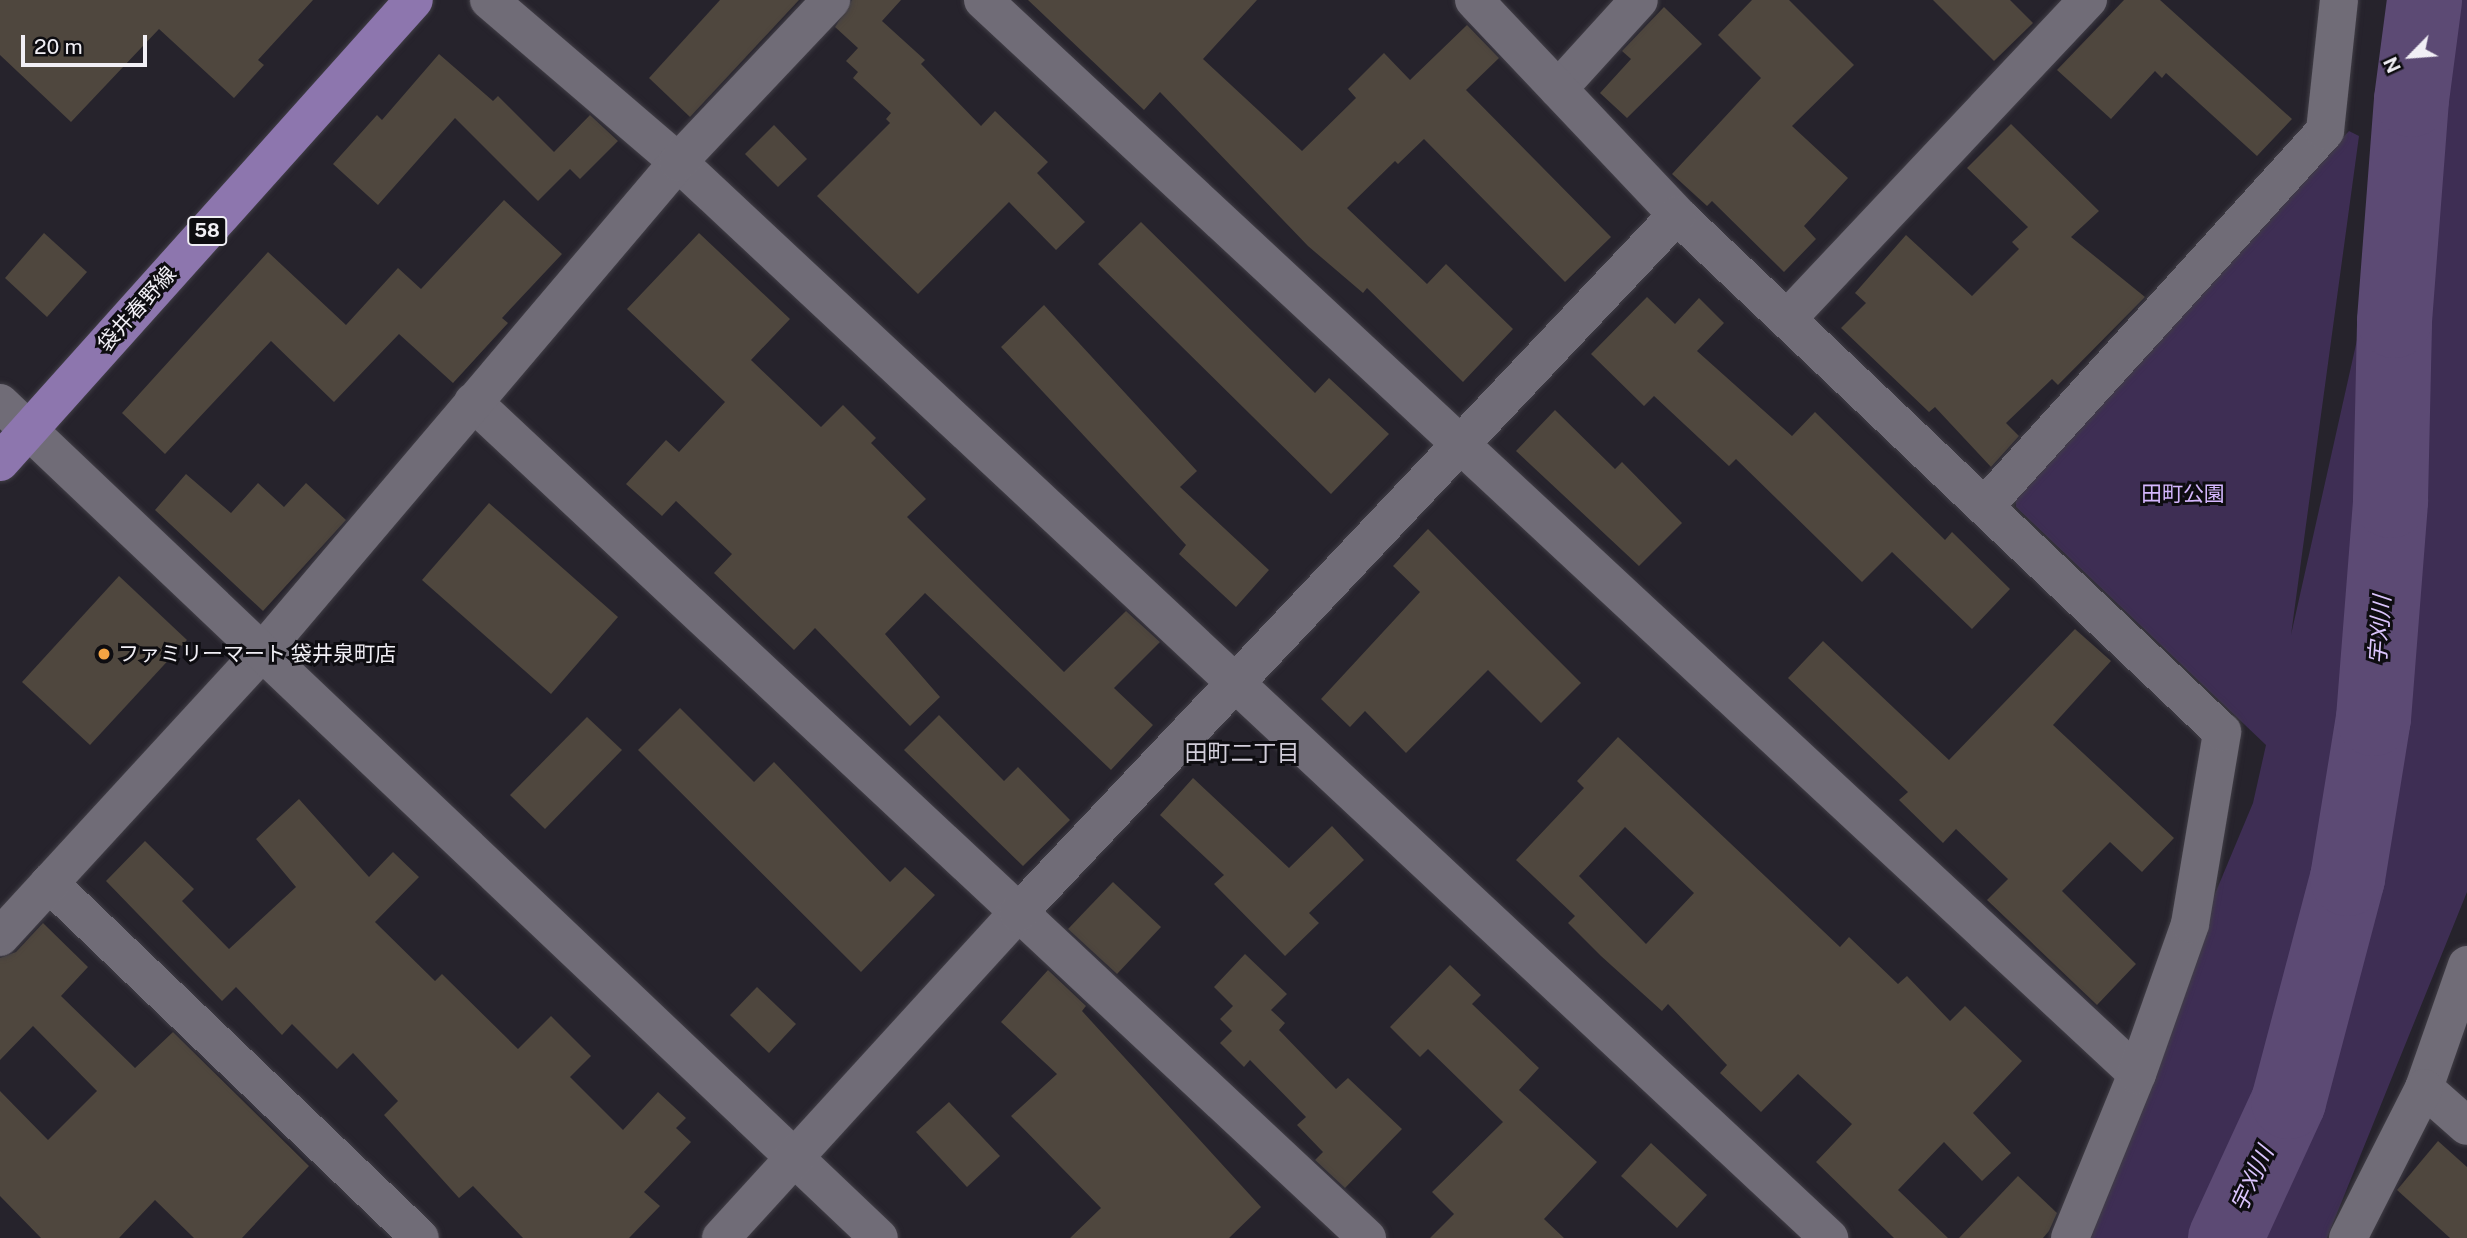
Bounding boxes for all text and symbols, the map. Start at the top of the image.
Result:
scale bar [24,21,150,65]
north arrow [2376,21,2446,91]
text: 20 m [34,34,83,59]
text: N [2379,53,2405,76]
road number: 58 [186,216,228,246]
street label: 袋井春野線 [93,262,181,356]
park label: 田町公園 [2141,481,2225,507]
water label: 宇刈川 [2364,595,2396,665]
place label: ファミリーマート 袋井泉町店 [118,641,396,667]
marker: ファミリーマート 袋井泉町店 [96,646,112,662]
district label: 田町二丁目 [1185,739,1299,767]
water label: 宇刈川 [2225,1142,2279,1216]

